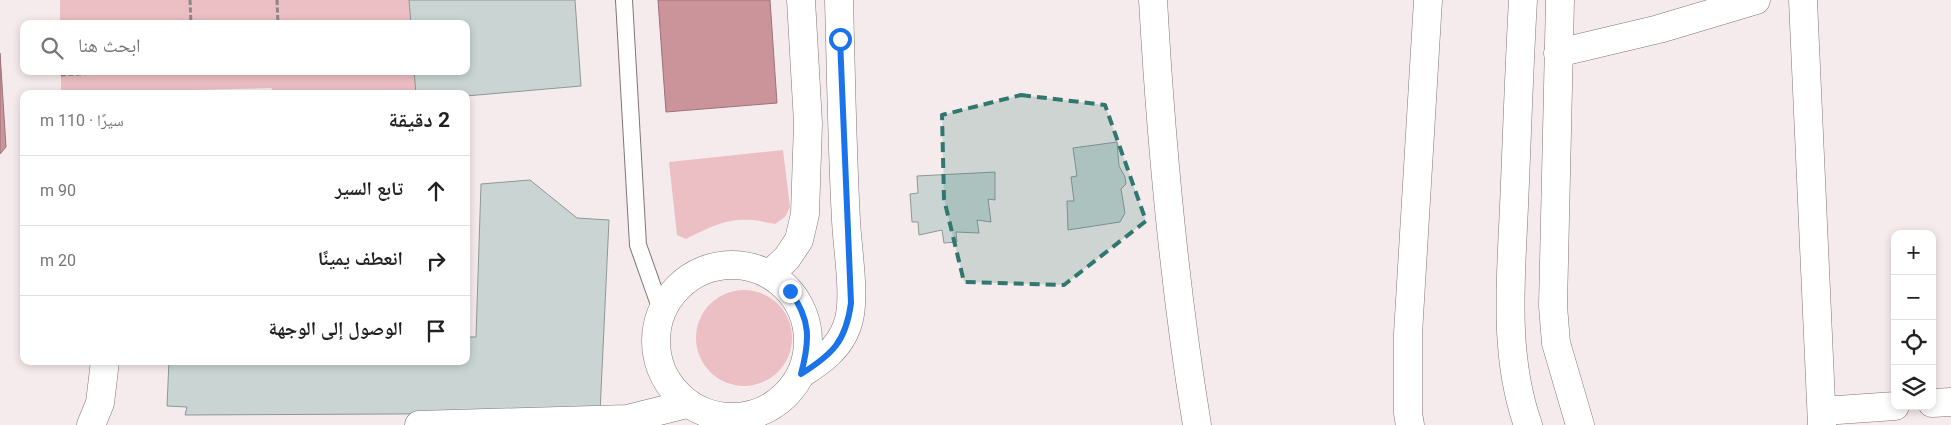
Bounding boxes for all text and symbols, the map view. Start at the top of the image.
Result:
search box [20,20,470,75]
route start [829,28,852,51]
icon: search [38,34,66,62]
text: ابحث هنا [78,34,141,57]
text: 2 دقيقة [389,108,450,132]
text: سيرًا · 110 m [40,111,124,130]
text: تابع السير [335,177,403,200]
icon: ahead [422,177,450,205]
text: 90 m [40,181,76,200]
map controls [1891,230,1936,410]
button: + [1891,230,1936,275]
text: انعطف يمينًا [318,247,403,270]
icon: right [422,247,450,275]
text: 20 m [40,251,76,270]
button: − [1891,275,1936,320]
route end [779,280,802,303]
text: الوصول إلى الوجهة [269,317,403,340]
icon: arrive [422,317,450,345]
button: locate [1891,320,1936,365]
button: layers [1891,365,1936,410]

